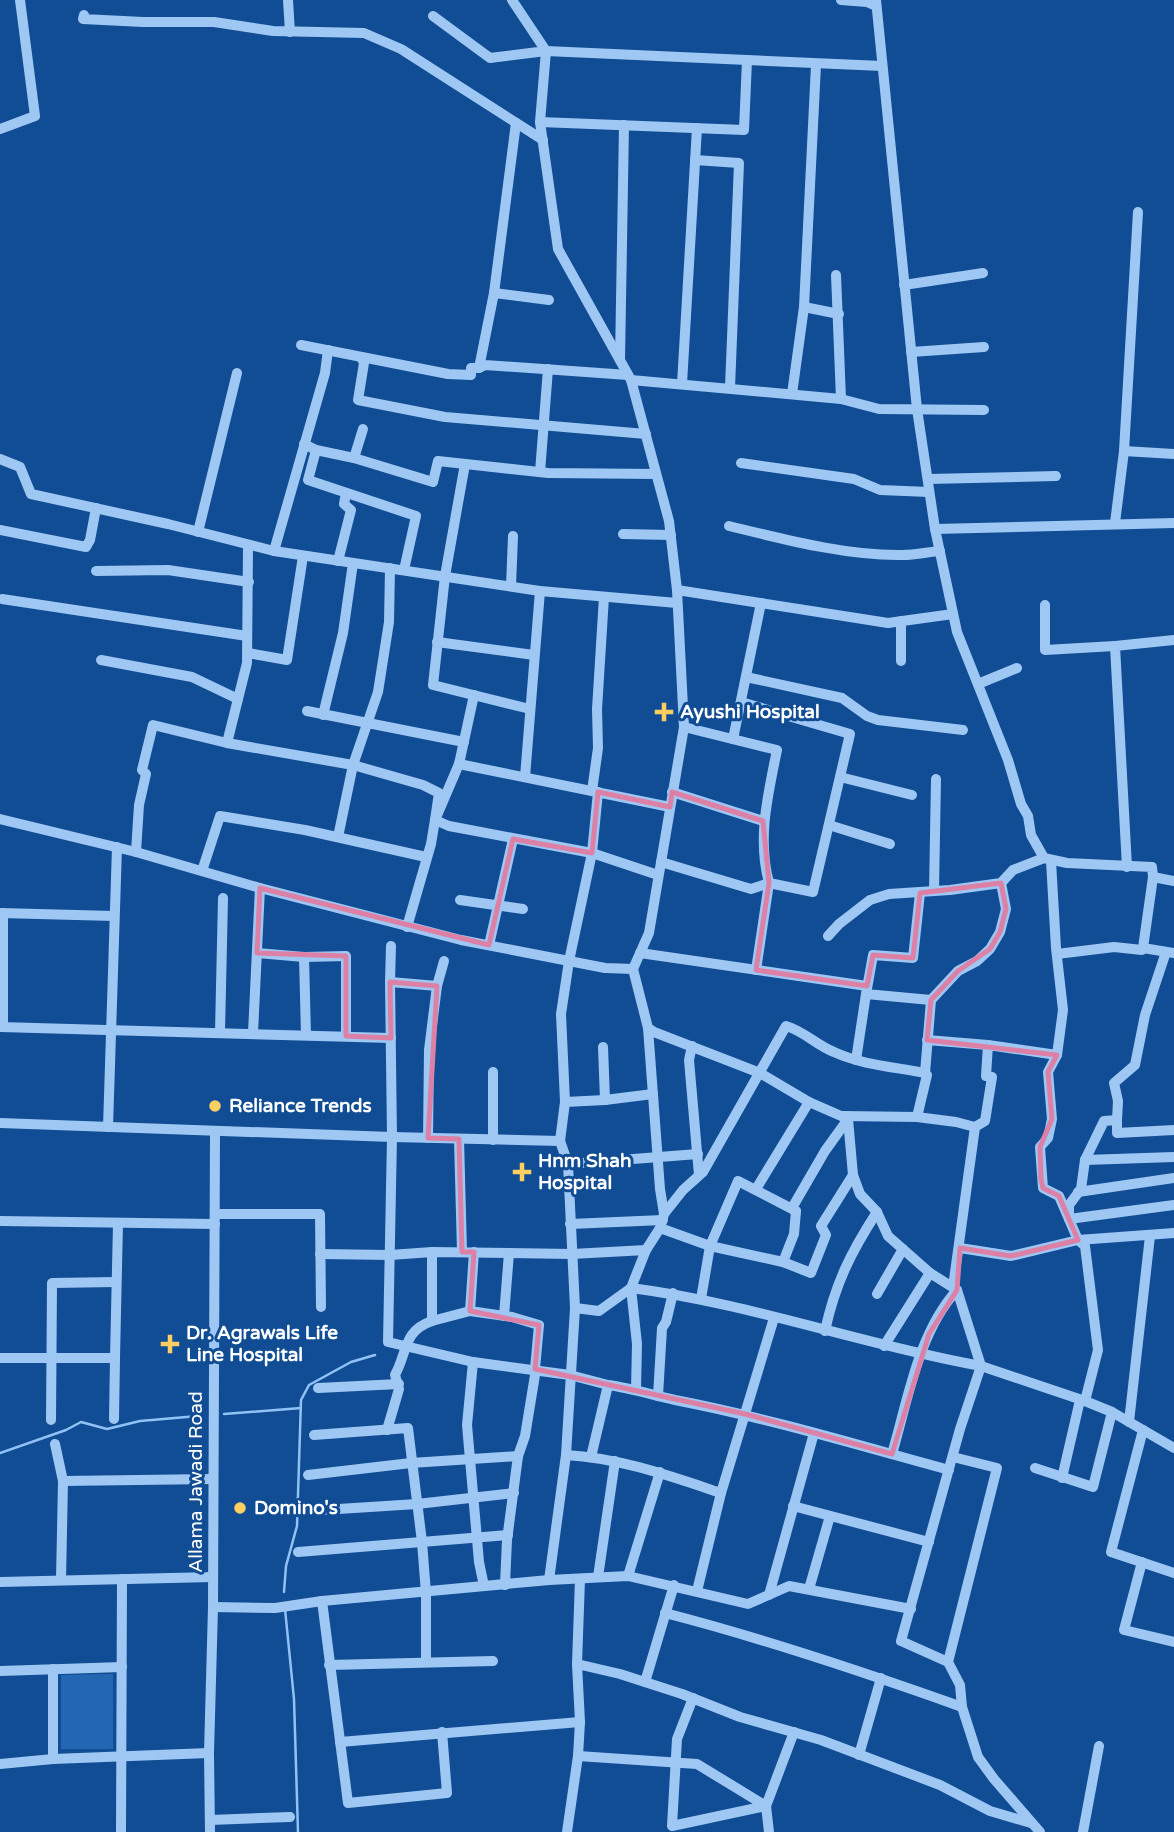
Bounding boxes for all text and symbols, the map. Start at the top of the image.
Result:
place label: Ayushi Hospital [680,701,820,724]
marker: Ayushi Hospital [654,702,674,722]
place label: Reliance Trends [229,1095,372,1117]
marker: Reliance Trends [207,1098,223,1114]
place label: Hnm Shah Hospital [538,1150,631,1195]
marker: Hnm Shah Hospital [512,1162,532,1182]
place label: Dr. Agrawals Life Line Hospital [186,1322,338,1367]
marker: Dr. Agrawals Life Line Hospital [160,1334,180,1354]
street label: Allama Jawadi Road [185,1391,207,1573]
place label: Domino's [254,1497,338,1519]
marker: Domino's [232,1500,248,1516]

